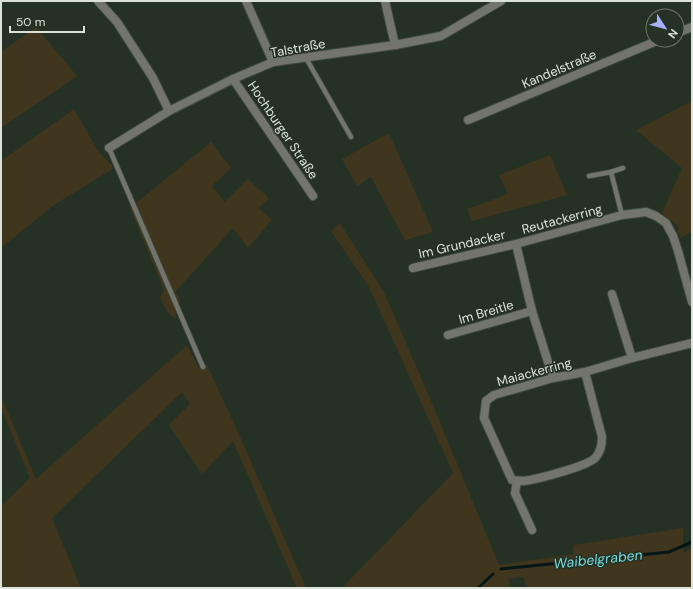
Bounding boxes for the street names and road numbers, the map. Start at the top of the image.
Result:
street label: Talstraße [269,35,327,61]
street label: Kandelstraße [519,46,599,92]
street label: Hochburger Straße [244,78,322,182]
street label: Reutackerring [520,200,604,238]
street label: Im Grundacker [417,226,507,262]
street label: Im Breitle [457,296,515,328]
street label: Maiackerring [495,354,573,390]

